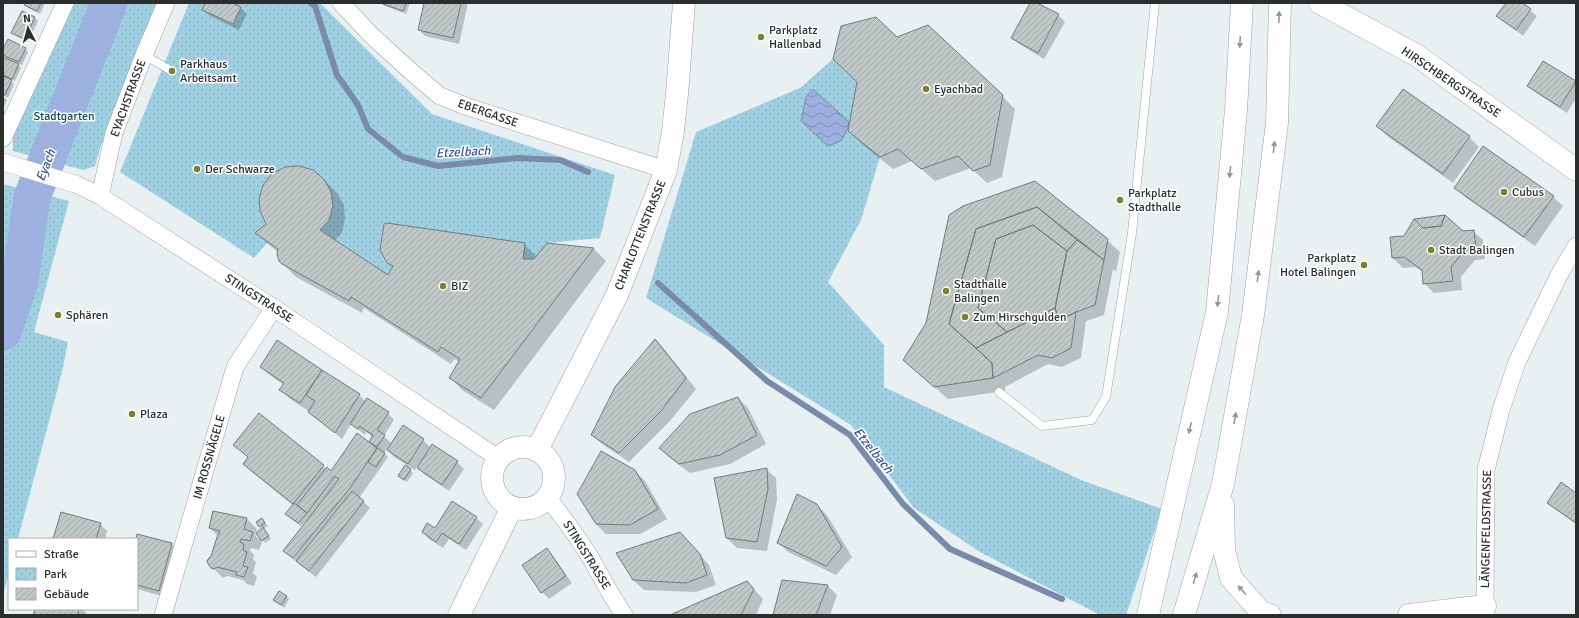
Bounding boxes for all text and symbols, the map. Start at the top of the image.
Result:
north arrow [8,8,48,48]
one-way arrow [1276,10,1282,23]
text: N [23,12,31,25]
place label: Parkplatz Hallenbad [769,23,821,52]
marker: Parkplatz Hallenbad [756,32,766,42]
one-way arrow [1237,36,1243,49]
street label: HIRSCHBERGSTRASSE [1398,44,1503,121]
street label: EYACHSTRASSE [107,57,150,139]
place label: Parkhaus Arbeitsamt [180,57,237,86]
marker: Parkhaus Arbeitsamt [167,66,177,76]
place label: Eyachbad [934,82,983,97]
marker: Eyachbad [921,84,931,94]
street label: EBERGASSE [456,96,520,131]
park label: Stadtgarten [33,109,95,124]
one-way arrow [1271,141,1277,153]
water label: Etzelbach [435,143,492,161]
water label: Eyach [33,146,60,184]
place label: Der Schwarze [205,162,275,177]
marker: Der Schwarze [192,164,202,174]
one-way arrow [1227,166,1233,178]
street label: CHARLOTTENSTRASSE [612,178,669,292]
place label: Cubus [1512,185,1544,200]
place label: Parkplatz Stadthalle [1128,186,1181,215]
marker: Cubus [1499,187,1509,197]
marker: Parkplatz Stadthalle [1115,195,1125,205]
place label: Stadt Balingen [1439,243,1515,258]
marker: Stadt Balingen [1426,245,1436,255]
place label: Parkplatz Hotel Balingen [1280,251,1356,280]
marker: Parkplatz Hotel Balingen [1359,260,1369,270]
one-way arrow [1255,270,1261,282]
street label: STINGSTRASSE [222,271,296,326]
place label: Stadthalle Balingen [954,277,1007,306]
place label: BIZ [451,279,469,294]
marker: BIZ [438,281,448,291]
marker: Stadthalle Balingen [941,286,951,296]
one-way arrow [1214,295,1221,307]
place label: Sphären [66,308,108,323]
marker: Sphären [53,310,63,320]
place label: Zum Hirschgulden [973,310,1067,325]
marker: Zum Hirschgulden [960,312,970,322]
place label: Plaza [140,407,168,422]
marker: Plaza [127,409,137,419]
one-way arrow [1232,411,1238,424]
street label: IM ROSSNÄGELE [190,413,229,501]
one-way arrow [1187,422,1193,434]
water label: Etzelbach [850,424,897,478]
street label: LÄNGENFELDSTRASSE [1478,470,1495,588]
street label: STINGSTRASSE [559,518,614,593]
legend [8,538,138,610]
text: Straße [44,547,79,562]
text: Park [44,567,67,582]
one-way arrow [1192,571,1198,583]
one-way arrow [1237,585,1246,595]
text: Gebäude [44,587,89,602]

